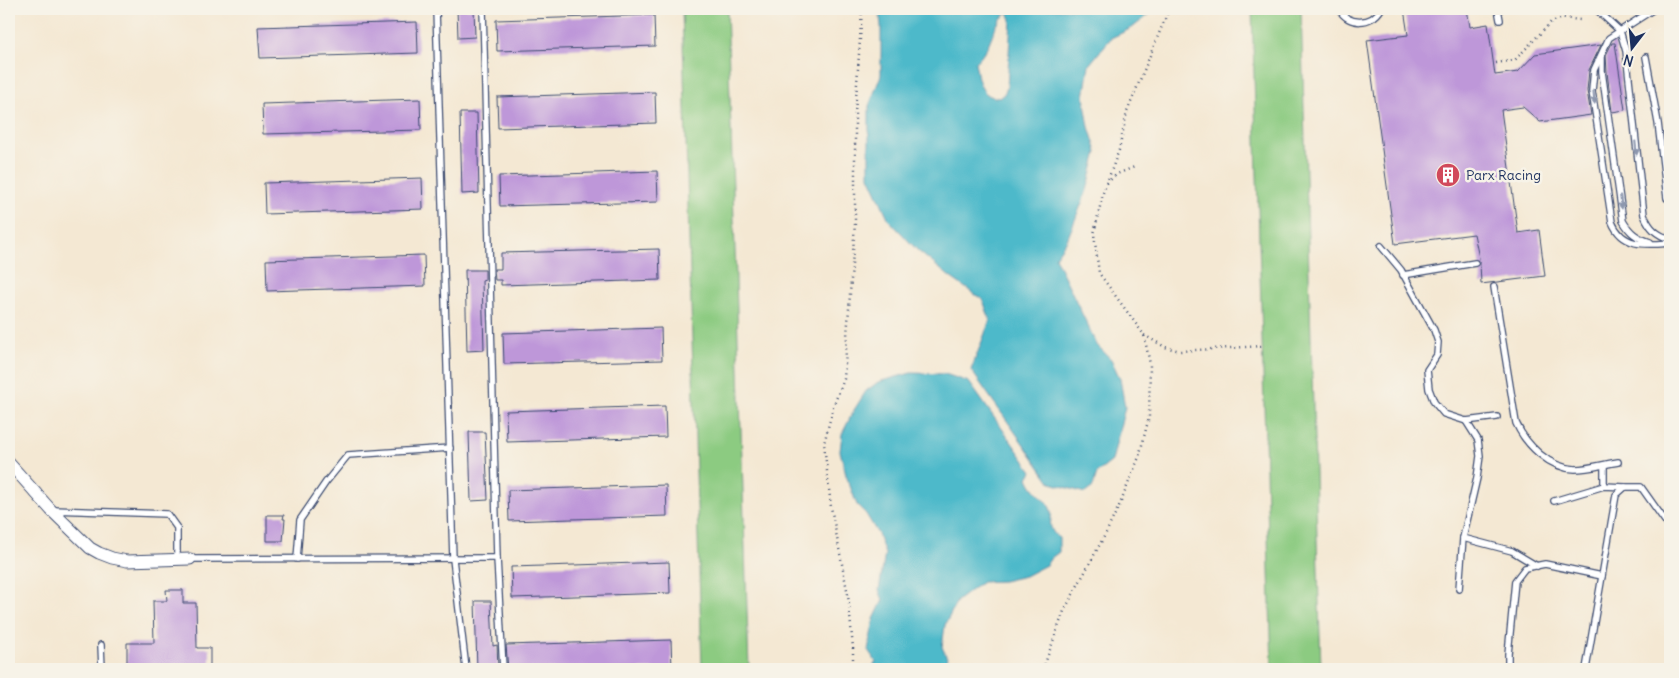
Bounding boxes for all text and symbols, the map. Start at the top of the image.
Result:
north arrow [1606,22,1656,72]
text: N [1621,51,1636,70]
one-way arrow [1590,89,1598,105]
one-way arrow [1632,140,1640,156]
building icon: Parx Racing [1435,162,1461,188]
place label: Parx Racing [1466,166,1541,184]
one-way arrow [1617,195,1625,211]

